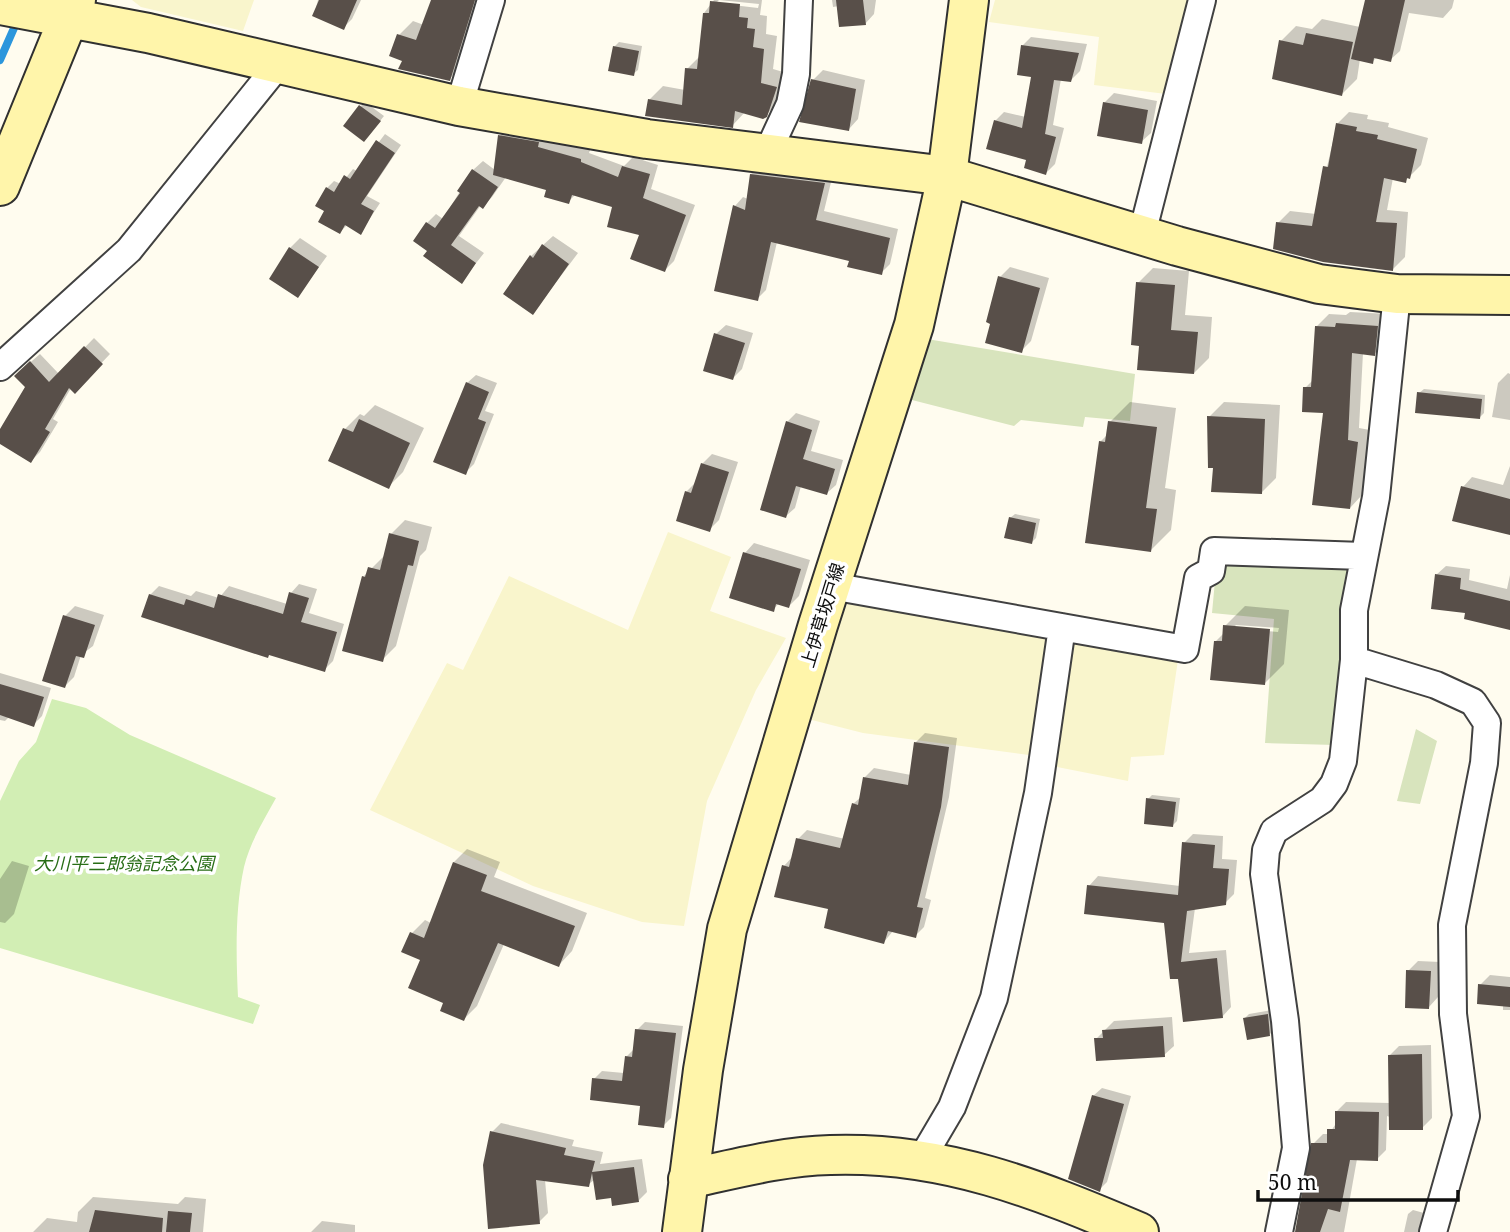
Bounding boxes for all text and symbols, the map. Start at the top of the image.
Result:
street label: 上伊草坂戸線 [795,560,849,670]
park label: 大川平三郎翁記念公園 [34,851,217,875]
scale bar [1258,1158,1458,1202]
text: 50 m [1268,1168,1317,1196]

